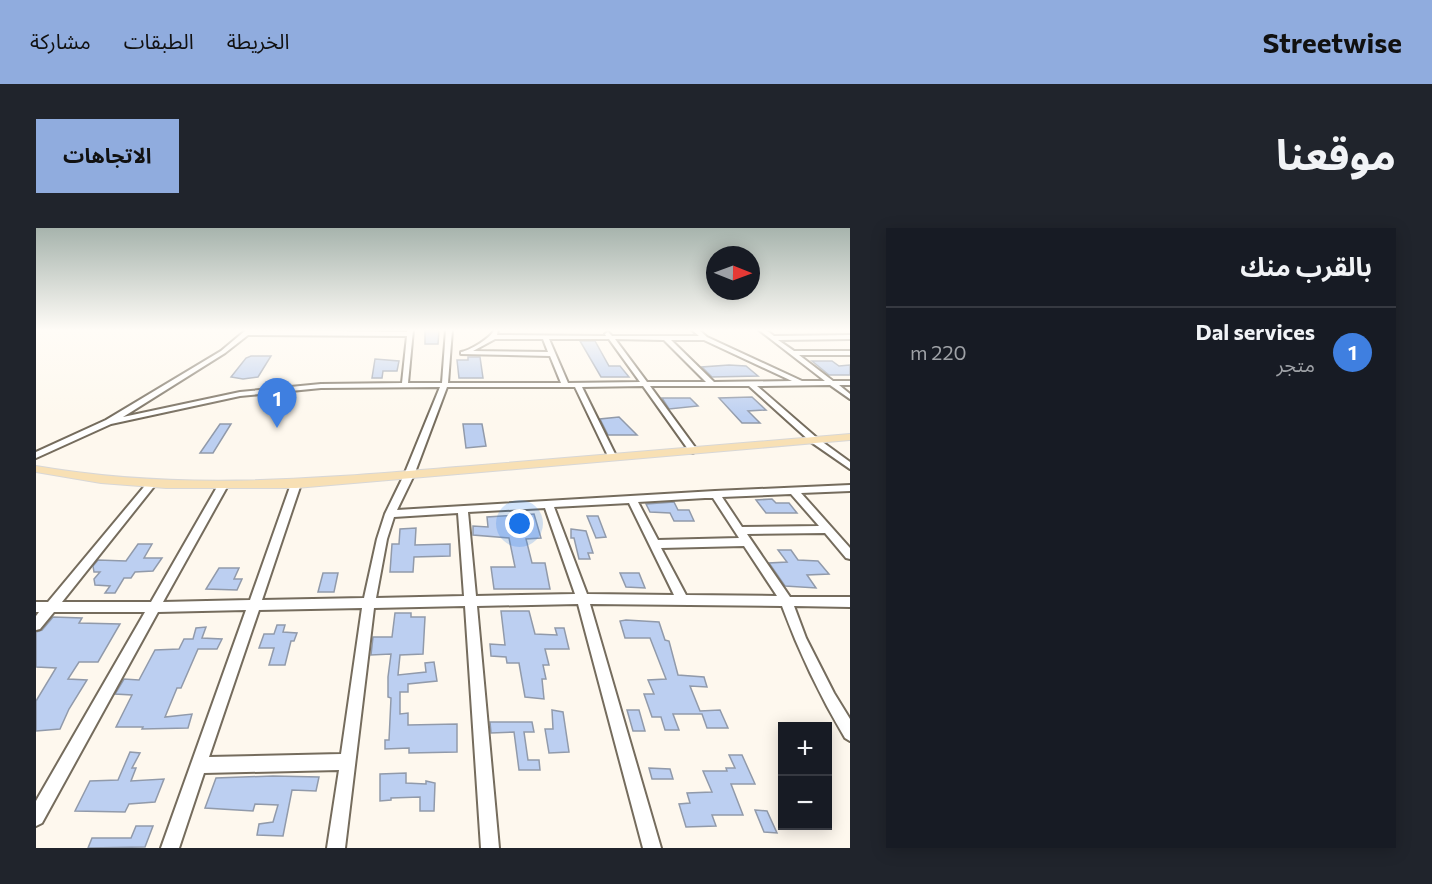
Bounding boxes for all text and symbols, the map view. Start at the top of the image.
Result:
text: Streetwise [1262,25,1402,59]
text: مشاركة [30,28,91,53]
text: الطبقات [124,28,194,53]
text: الخريطة [227,28,290,53]
button: الاتجاهات [36,119,179,193]
text: موقعنا [1276,127,1396,179]
north arrow [706,246,760,300]
text: بالقرب منك [1240,250,1372,281]
text: Dal services [1196,318,1315,345]
text: 220 m [910,340,966,364]
text: 1 [1348,340,1357,364]
text: متجر [1276,352,1315,376]
pin: 1 [258,378,296,428]
your location [505,509,534,538]
map controls [778,722,832,830]
button: + [778,722,832,776]
button: − [778,776,832,830]

